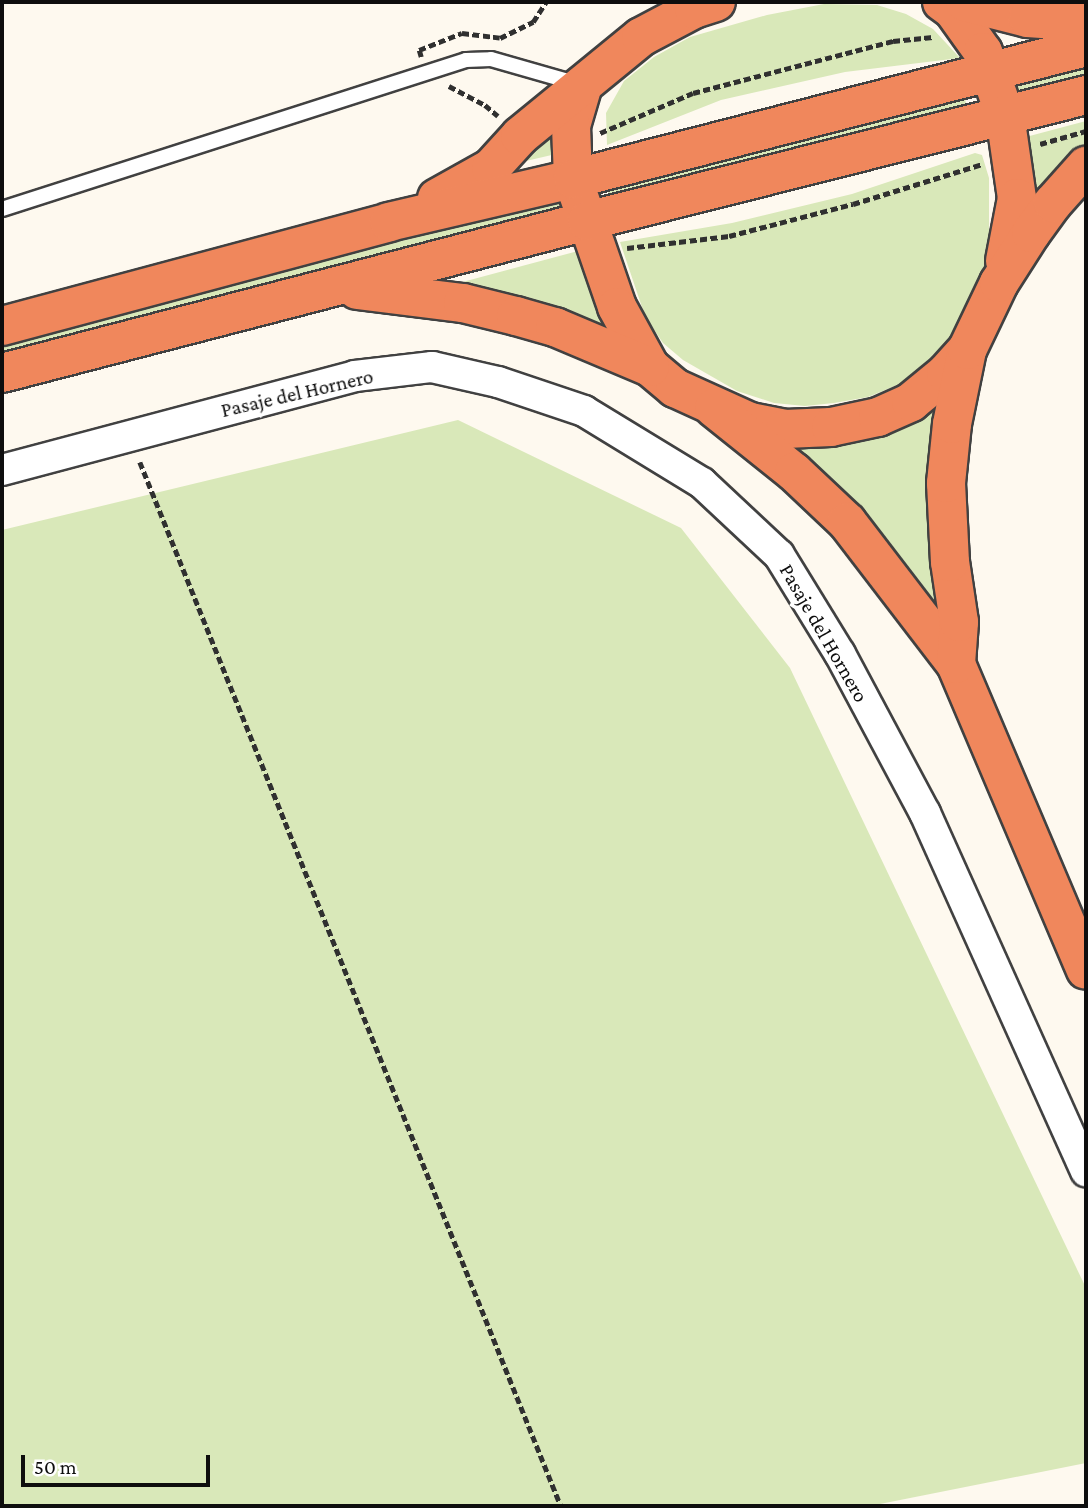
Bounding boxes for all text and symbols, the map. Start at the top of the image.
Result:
street label: Pasaje del Hornero [218,363,376,423]
street label: Pasaje del Hornero [774,559,874,707]
scale bar [24,1442,214,1486]
text: 50 m [34,1455,77,1479]

